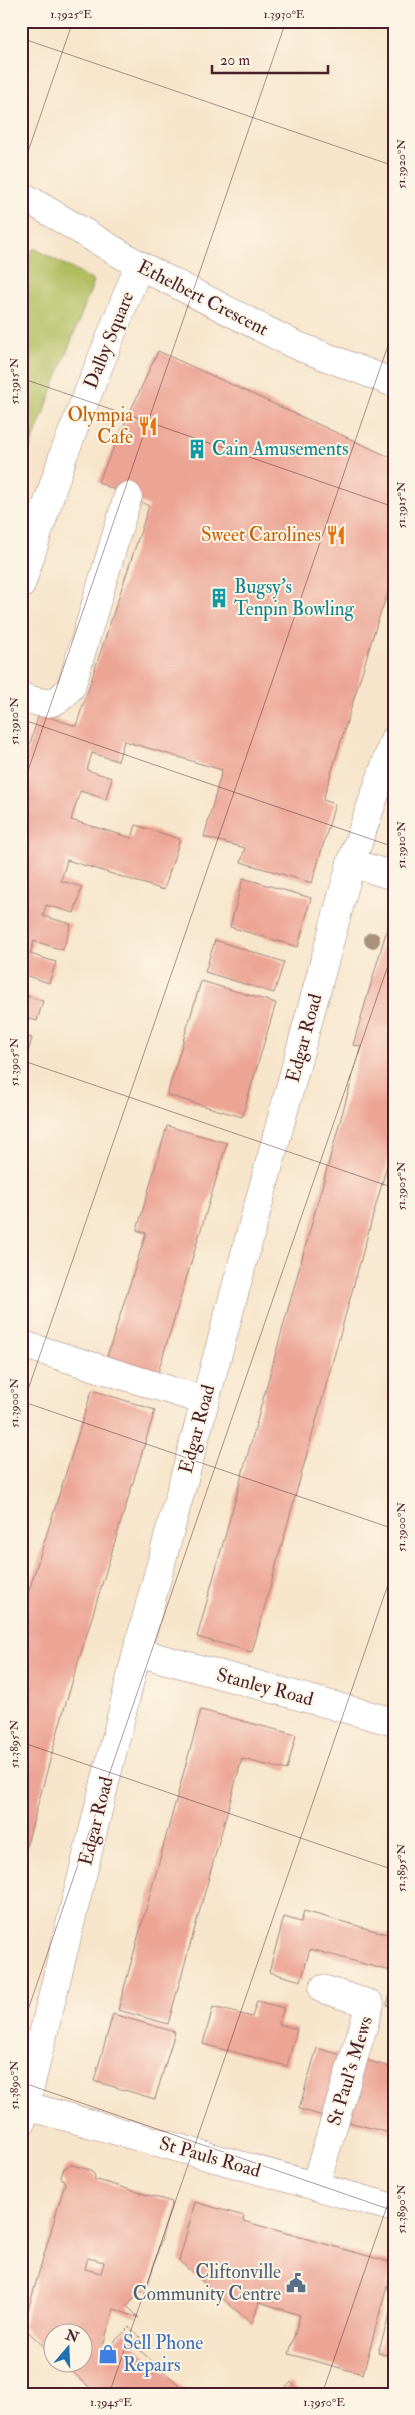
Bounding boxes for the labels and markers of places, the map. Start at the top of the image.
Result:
place label: Olympia Cafe [67,403,133,449]
restaurant icon: Olympia Cafe [137,415,159,437]
place label: Cain Amusements [212,437,348,461]
building icon: Cain Amusements [186,438,208,460]
place label: Sweet Carolines [201,523,321,547]
restaurant icon: Sweet Carolines [325,524,347,546]
place label: Bugsy's Tenpin Bowling [234,575,355,622]
building icon: Bugsy's Tenpin Bowling [208,587,230,609]
place label: Cliftonville Community Centre [133,2260,281,2306]
public building icon: Cliftonville Community Centre [285,2272,307,2294]
place label: Sell Phone Repairs [123,2331,203,2378]
shop icon: Sell Phone Repairs [97,2343,119,2365]

